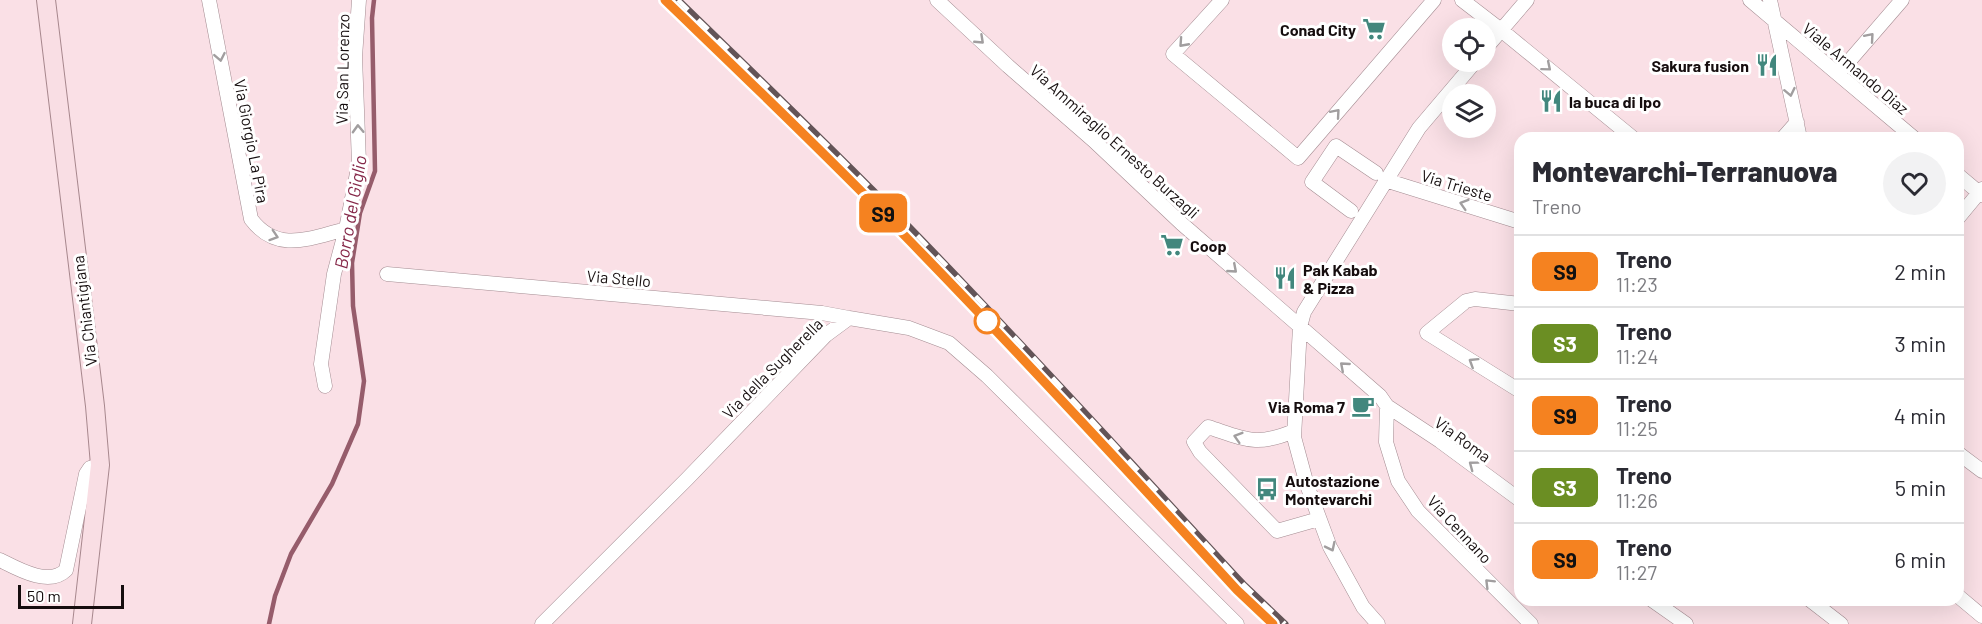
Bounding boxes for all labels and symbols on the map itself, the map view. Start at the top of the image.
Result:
street label: Via San Lorenzo [332,13,352,125]
supermarket icon: Conad City [1361,16,1387,42]
street label: Viale Armando Diaz [1799,18,1913,118]
place label: Conad City [1280,20,1356,39]
one-way arrow [973,33,983,44]
one-way arrow [1863,33,1874,44]
one-way arrow [1179,36,1190,47]
one-way arrow [213,52,226,62]
restaurant icon: Sakura fusion [1754,52,1780,78]
place label: Sakura fusion [1652,56,1749,75]
one-way arrow [1540,59,1551,70]
street label: Via Ammiraglio Ernesto Burzagli [1027,60,1203,222]
street label: Via Giorgio La Pira [231,78,273,204]
one-way arrow [1783,86,1796,96]
restaurant icon: la buca di Ipo [1538,88,1564,114]
place label: la buca di Ipo [1569,92,1661,111]
one-way arrow [1329,109,1340,120]
one-way arrow [351,125,364,134]
water label: Borro del Giglio [329,153,371,271]
street label: Via Trieste [1419,165,1495,205]
line badge: S9 [856,194,910,232]
one-way arrow [1459,199,1470,211]
one-way arrow [268,229,279,242]
supermarket icon: Coop [1159,232,1185,258]
place label: Coop [1190,236,1227,255]
street label: Via Chiantigiana [68,254,100,368]
place label: Pak Kabab & Pizza [1303,260,1378,297]
one-way arrow [1226,262,1237,273]
restaurant icon: Pak Kabab & Pizza [1272,265,1298,291]
street label: Via Stello [586,266,652,290]
unlabelled marker [974,308,1000,334]
street label: Via della Sugherella [718,314,826,422]
one-way arrow [1469,358,1480,369]
one-way arrow [1340,362,1351,373]
cafe icon: Via Roma 7 [1350,393,1376,419]
place label: Via Roma 7 [1268,397,1345,416]
street label: Via Roma [1431,412,1495,466]
one-way arrow [1233,432,1244,444]
one-way arrow [1468,461,1479,472]
place label: Autostazione Montevarchi [1285,471,1380,508]
bus stop icon: Autostazione Montevarchi [1254,476,1280,502]
street label: Via Cennano [1424,491,1496,567]
one-way arrow [1324,541,1336,552]
one-way arrow [1485,580,1496,591]
scale bar [18,582,124,610]

